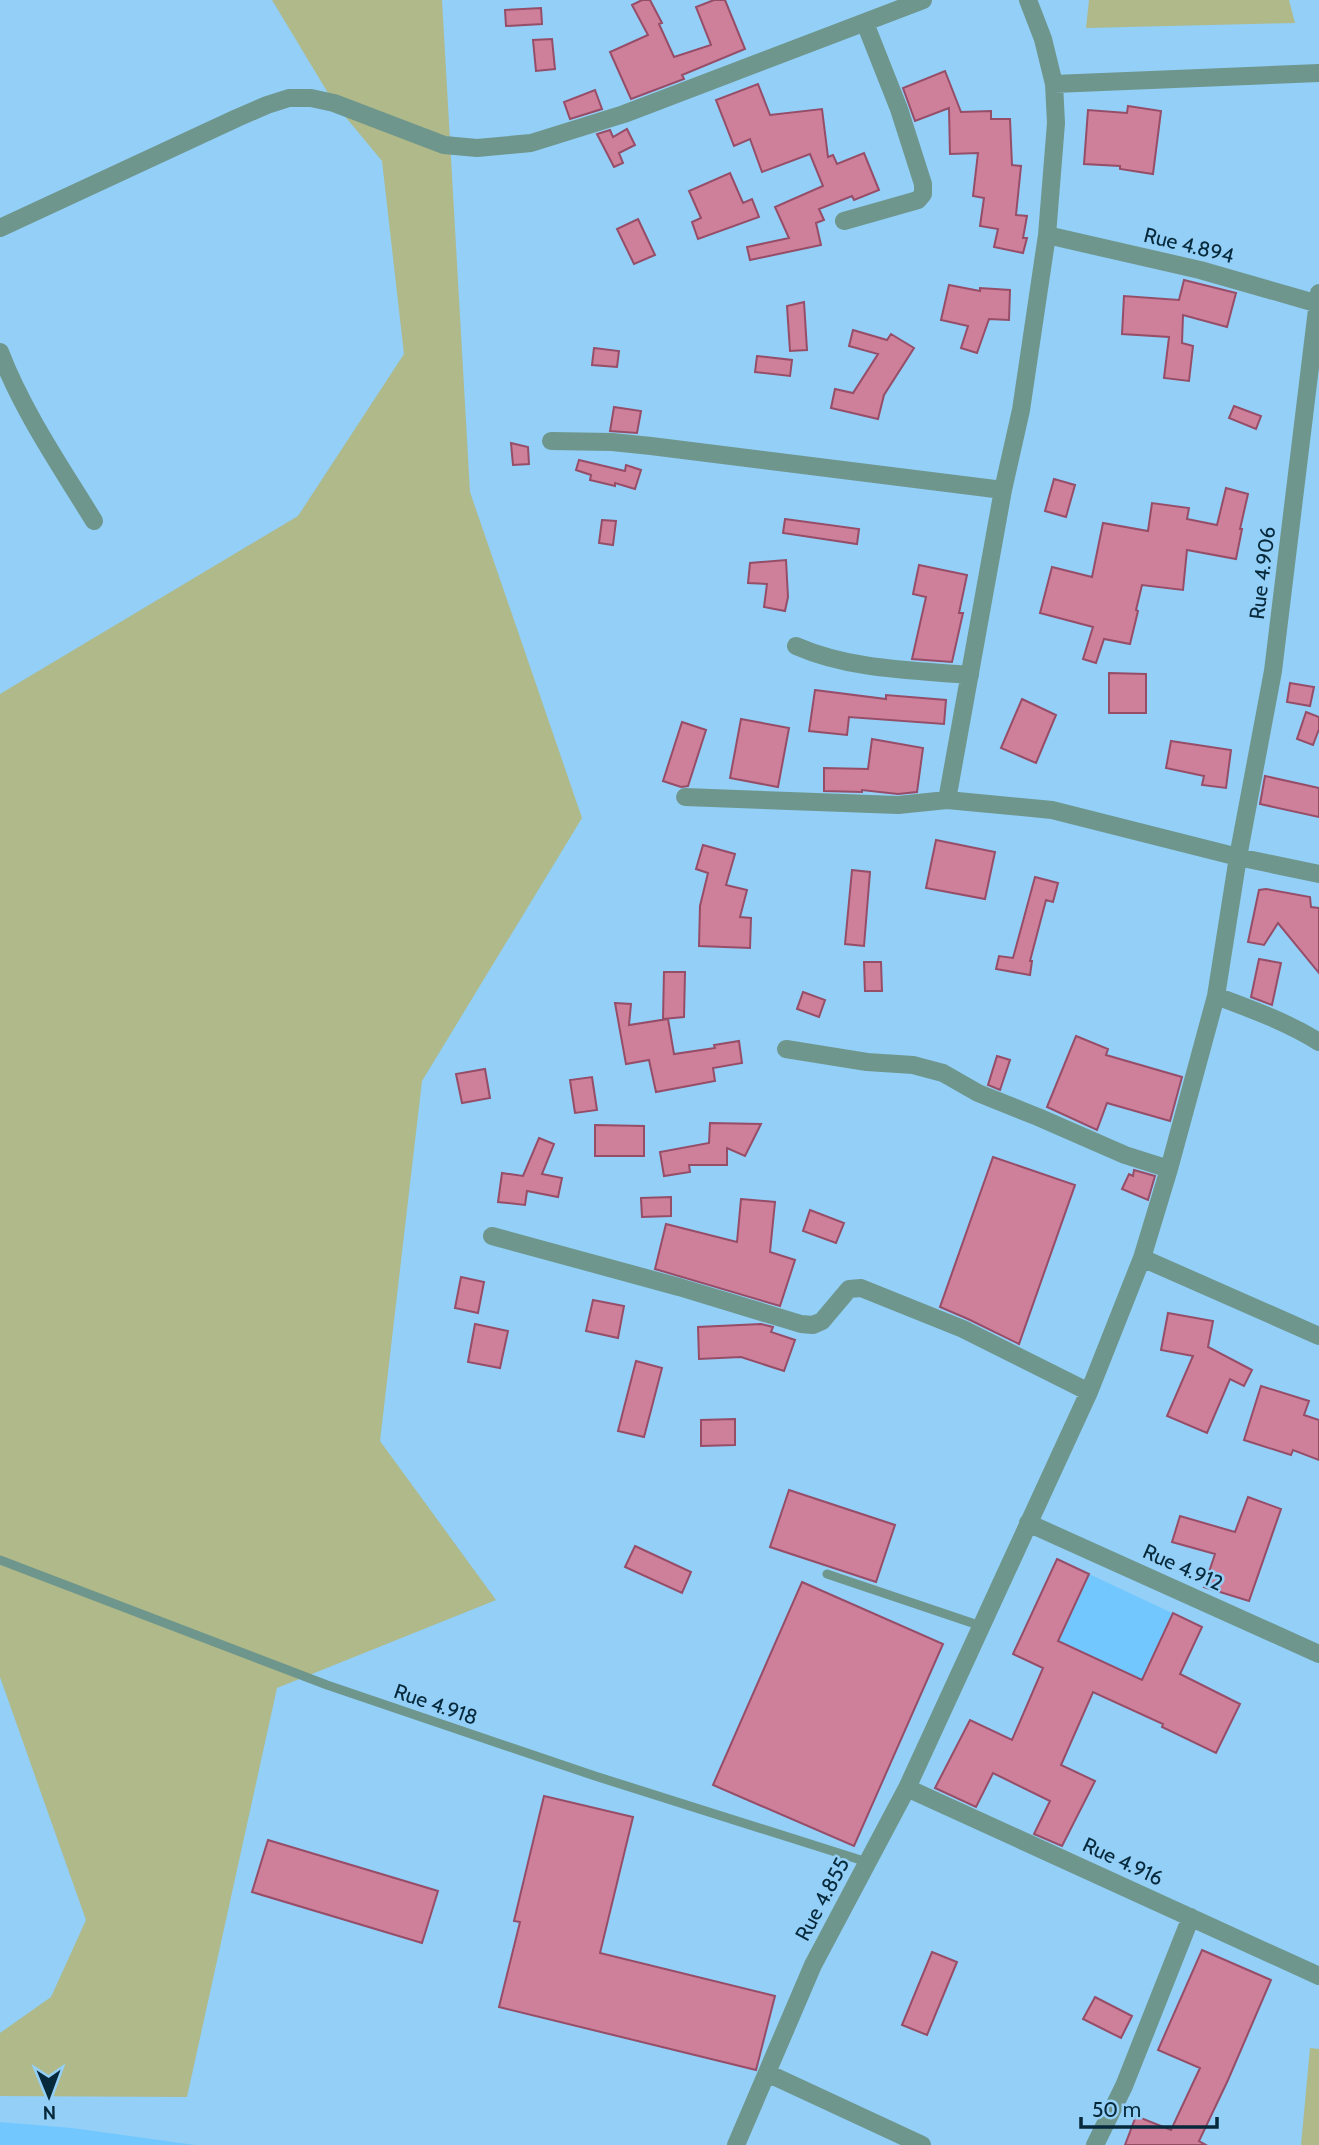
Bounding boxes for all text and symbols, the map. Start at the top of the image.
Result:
street label: Rue 4.894 [1141,222,1237,268]
street label: Rue 4.906 [1244,525,1280,621]
street label: Rue 4.912 [1139,1538,1227,1596]
street label: Rue 4.918 [391,1678,481,1730]
street label: Rue 4.916 [1079,1832,1167,1890]
street label: Rue 4.855 [790,1853,854,1945]
north arrow [14,2061,84,2131]
scale bar [1081,2086,1218,2130]
text: 50 m [1092,2097,1141,2122]
text: N [42,2101,56,2124]

